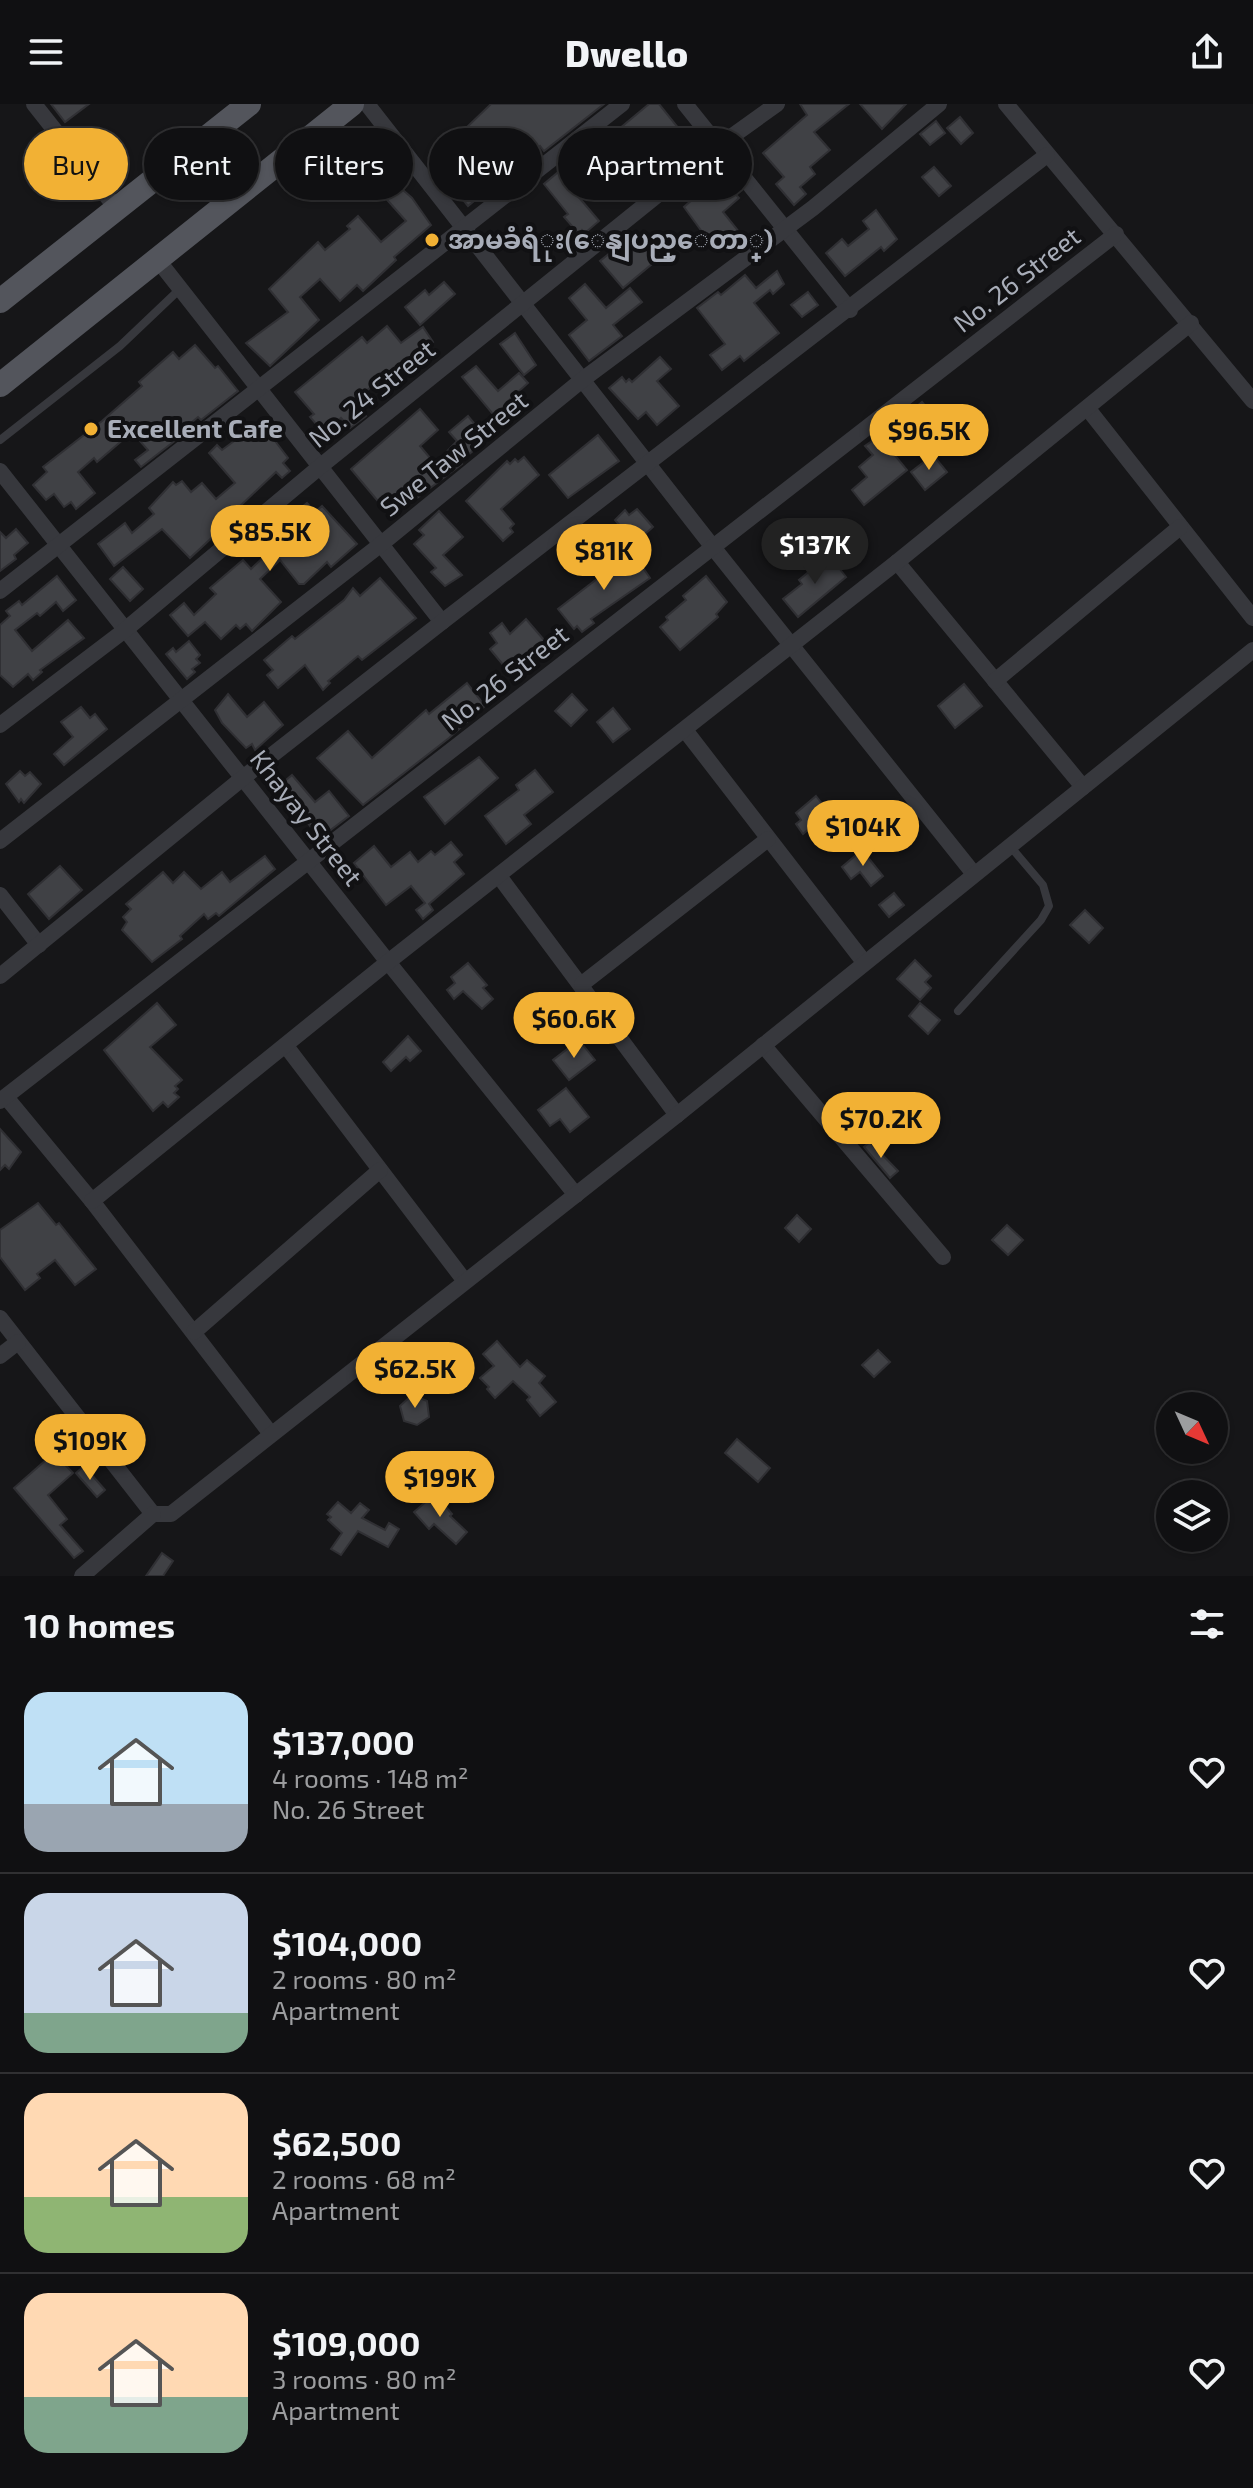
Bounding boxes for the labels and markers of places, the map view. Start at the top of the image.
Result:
place label: အာမခံရံုး(ေနျပည္ေတာ္) [448,223,773,262]
marker: အာမခံရံုး(ေနျပည္ေတာ္) [423,231,441,249]
pin: $96.5K [864,404,994,472]
place label: Excellent Cafe [107,412,283,443]
marker: Excellent Cafe [82,420,100,438]
pin: $85.5K [205,505,335,573]
pin: $137K [759,518,871,586]
pin: $81K [557,524,651,592]
pin: $104K [807,800,919,868]
pin: $60.6K [509,992,639,1060]
pin: $70.2K [816,1092,946,1160]
pin: $62.5K [350,1342,480,1410]
pin: $109K [34,1414,146,1482]
pin: $199K [384,1451,496,1519]

